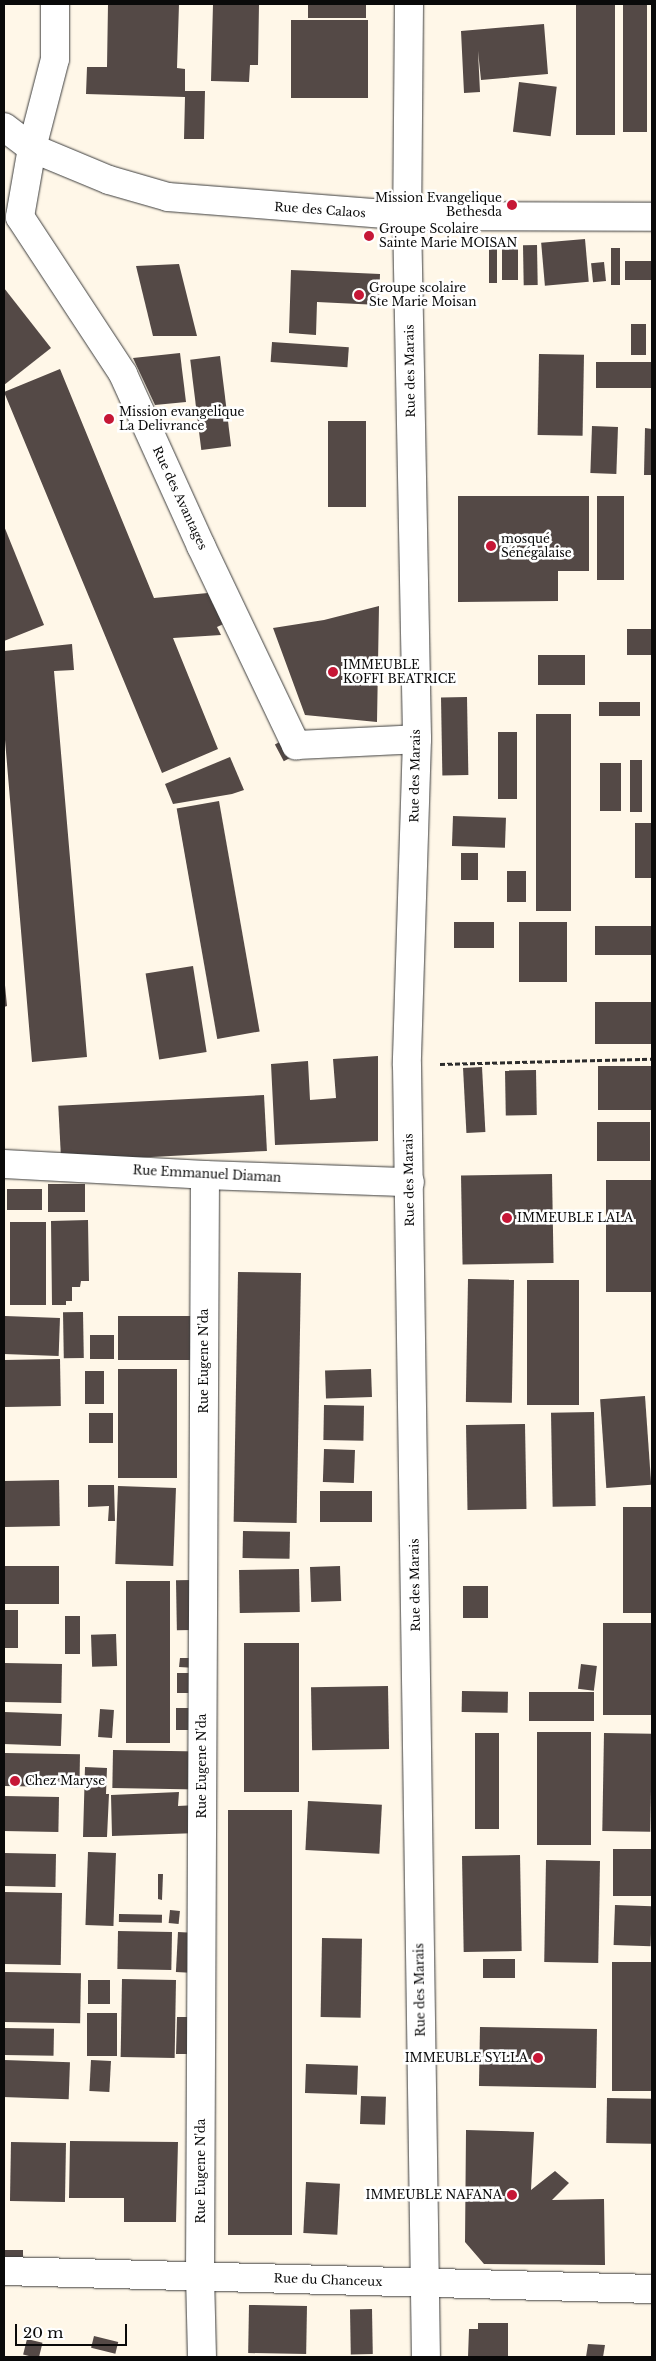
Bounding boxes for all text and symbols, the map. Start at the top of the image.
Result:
place label: Mission Evangelique Bethesda [375,191,502,219]
marker: Mission Evangelique Bethesda [506,199,518,211]
street label: Rue des Calaos [274,200,366,220]
place label: Groupe Scolaire Sainte Marie MOISAN [379,222,517,250]
marker: Groupe Scolaire Sainte Marie MOISAN [363,230,375,242]
place label: Groupe scolaire Ste Marie Moisan [369,281,476,309]
marker: Groupe scolaire Ste Marie Moisan [353,289,365,301]
street label: Rue des Marais [402,324,418,418]
place label: Mission evangelique La Delivrance [119,405,244,433]
marker: Mission evangelique La Delivrance [103,413,115,425]
street label: Rue des Avantages [150,444,210,552]
place label: mosqué Sénégalaise [501,532,572,560]
marker: mosqué Sénégalaise [485,540,497,552]
place label: IMMEUBLE KOFFI BEATRICE [343,658,456,686]
marker: IMMEUBLE KOFFI BEATRICE [327,666,339,678]
street label: Rue des Marais [407,729,423,823]
street label: Rue des Marais [401,1133,417,1227]
street label: Rue Emmanuel Diaman [132,1163,282,1185]
place label: IMMEUBLE LALA [517,1211,633,1225]
marker: IMMEUBLE LALA [501,1212,513,1224]
street label: Rue Eugene N'da [197,1309,211,1413]
street label: Rue des Marais [407,1538,423,1632]
street label: Rue Eugene N'da [195,1714,209,1818]
place label: Chez Maryse [25,1774,105,1788]
marker: Chez Maryse [9,1775,21,1787]
street label: Rue des Marais [412,1943,428,2037]
place label: IMMEUBLE SYLLA [405,2051,528,2065]
marker: IMMEUBLE SYLLA [532,2052,544,2064]
street label: Rue Eugene N'da [194,2119,208,2223]
place label: IMMEUBLE NAFANA [365,2188,502,2202]
marker: IMMEUBLE NAFANA [506,2189,518,2201]
street label: Rue du Chanceux [273,2271,383,2289]
scale bar [18,2314,130,2346]
text: 20 m [23,2323,63,2342]

